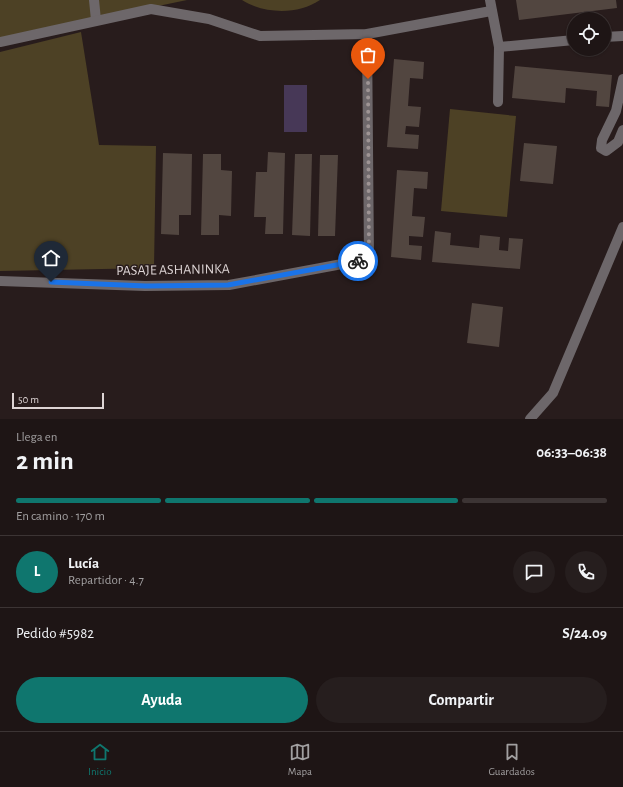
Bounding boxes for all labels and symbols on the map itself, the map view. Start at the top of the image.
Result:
pin [351,38,385,79]
pin [34,241,68,282]
courier [338,241,378,281]
street label: PASAJE ASHANINKA [116,262,230,278]
scale bar [12,391,104,410]

